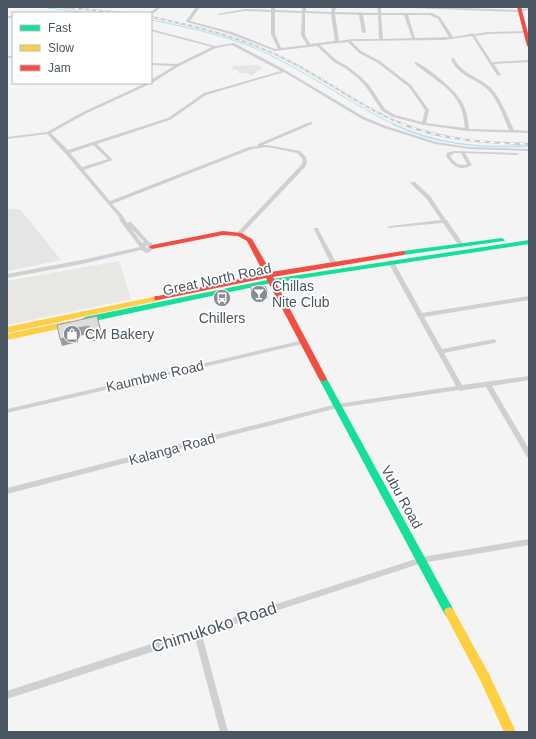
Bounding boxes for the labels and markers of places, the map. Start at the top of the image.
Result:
place label: Chillas Nite Club [272,278,330,310]
bar icon: Chillas Nite Club [249,284,269,304]
bus stop icon: Chillers [212,288,232,308]
place label: Chillers [199,310,245,326]
shop icon: CM Bakery [62,324,82,344]
place label: CM Bakery [85,326,154,342]

